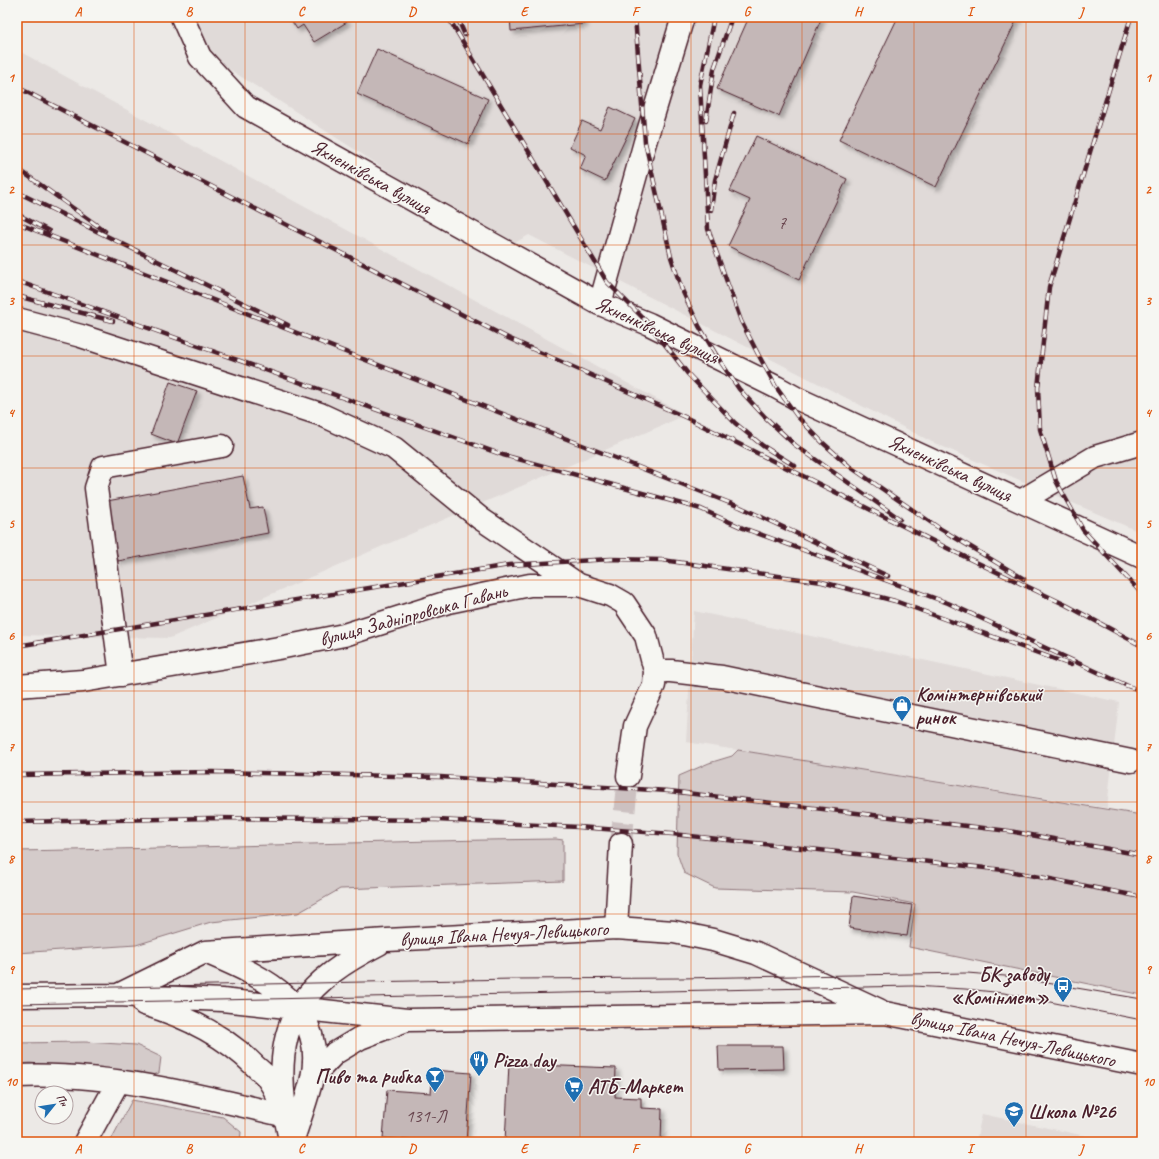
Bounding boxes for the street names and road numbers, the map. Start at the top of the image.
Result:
street label: Яхненківська вулиця [307,134,436,221]
street label: Яхненківська вулиця [591,290,723,370]
street label: Яхненківська вулиця [884,428,1016,508]
street label: вулиця Задніпровська Гавань [316,577,511,652]
street label: вулиця Івана Нечуя-Левицького [399,916,610,952]
street label: вулиця Івана Нечуя-Левицького [908,1005,1119,1073]

